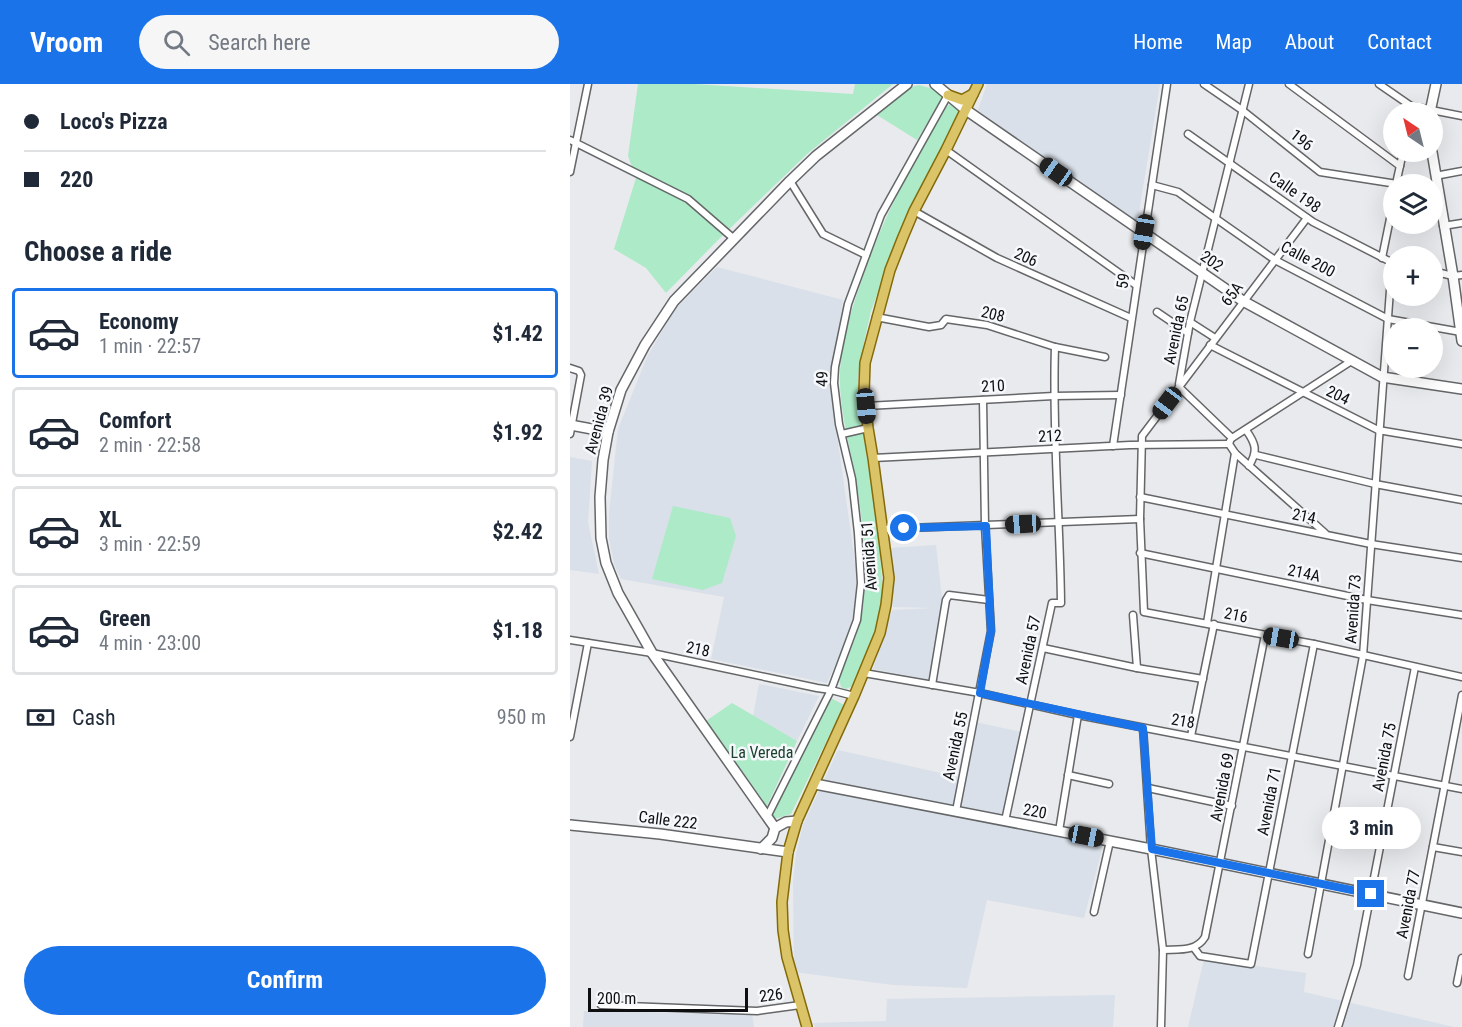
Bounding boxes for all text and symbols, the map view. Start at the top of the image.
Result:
search box [139,15,559,69]
text: Vroom [30,26,103,59]
icon: search [160,26,193,59]
text: Search here [208,30,311,55]
text: Home [1133,30,1183,54]
text: Map [1216,30,1252,54]
text: About [1285,30,1334,54]
text: Contact [1367,30,1432,54]
north arrow [1383,102,1443,162]
map controls [1383,102,1443,378]
text: Loco's Pizza [60,109,168,134]
street label: 196 [1287,125,1317,155]
car [1036,154,1076,190]
text: 220 [60,167,93,192]
street label: Calle 198 [1265,167,1325,217]
button: layers [1383,174,1443,234]
car [1132,213,1156,251]
text: Choose a ride [24,236,172,268]
street label: Calle 200 [1278,237,1338,281]
street label: 206 [1011,244,1041,271]
street label: 202 [1197,246,1227,276]
button: + [1383,246,1443,306]
street label: 59 [1112,272,1134,290]
street label: 65A [1217,278,1247,310]
street label: Avenida 65 [1159,294,1193,366]
street label: 208 [979,302,1007,326]
icon: car [27,306,81,360]
text: Economy [99,309,179,334]
button: − [1383,318,1443,378]
text: $1.42 [492,321,543,346]
text: 1 min · 22:57 [99,334,201,358]
street label: 49 [812,371,832,387]
street label: 210 [981,376,1005,396]
street label: 204 [1323,381,1353,409]
car [1149,383,1185,423]
street label: Avenida 39 [581,384,617,456]
car [855,387,877,425]
icon: car [27,405,81,459]
text: Comfort [99,408,172,433]
text: $1.92 [492,420,543,445]
street label: 212 [1038,426,1062,446]
text: 2 min · 22:58 [99,433,201,457]
icon: car [27,504,81,558]
street label: 214 [1290,504,1318,528]
text: XL [99,507,122,532]
route start [890,514,917,541]
car [1005,514,1041,534]
text: $2.42 [492,519,543,544]
street label: Avenida 51 [857,521,881,591]
text: 3 min · 22:59 [99,532,201,556]
street label: 214A [1286,560,1322,586]
street label: Avenida 73 [1341,574,1365,644]
icon: car [27,603,81,657]
street label: 216 [1222,603,1250,627]
text: Green [99,606,151,631]
street label: Avenida 57 [1011,614,1045,686]
text: $1.18 [492,618,543,643]
car [1262,626,1300,650]
text: 4 min · 23:00 [99,631,201,655]
street label: 218 [684,637,712,661]
icon: cash [24,701,57,734]
text: Cash [72,705,116,730]
text: 950 m [497,705,546,729]
street label: Avenida 55 [938,710,972,782]
street label: 218 [1170,710,1196,732]
street label: Avenida 75 [1368,721,1400,793]
park label: La Vereda [731,743,793,762]
street label: Avenida 69 [1206,751,1238,823]
street label: Avenida 71 [1253,765,1285,837]
street label: 220 [1022,799,1048,823]
street label: Calle 222 [638,807,699,833]
callout: 3 min [1322,807,1420,849]
text: 3 min [1349,816,1394,840]
car [1067,824,1105,848]
street label: Avenida 77 [1392,868,1424,940]
route end [1357,880,1384,907]
button: Confirm [24,946,546,1015]
street label: 226 [758,984,784,1006]
scale bar [588,985,748,1012]
text: 200 m [597,989,636,1008]

